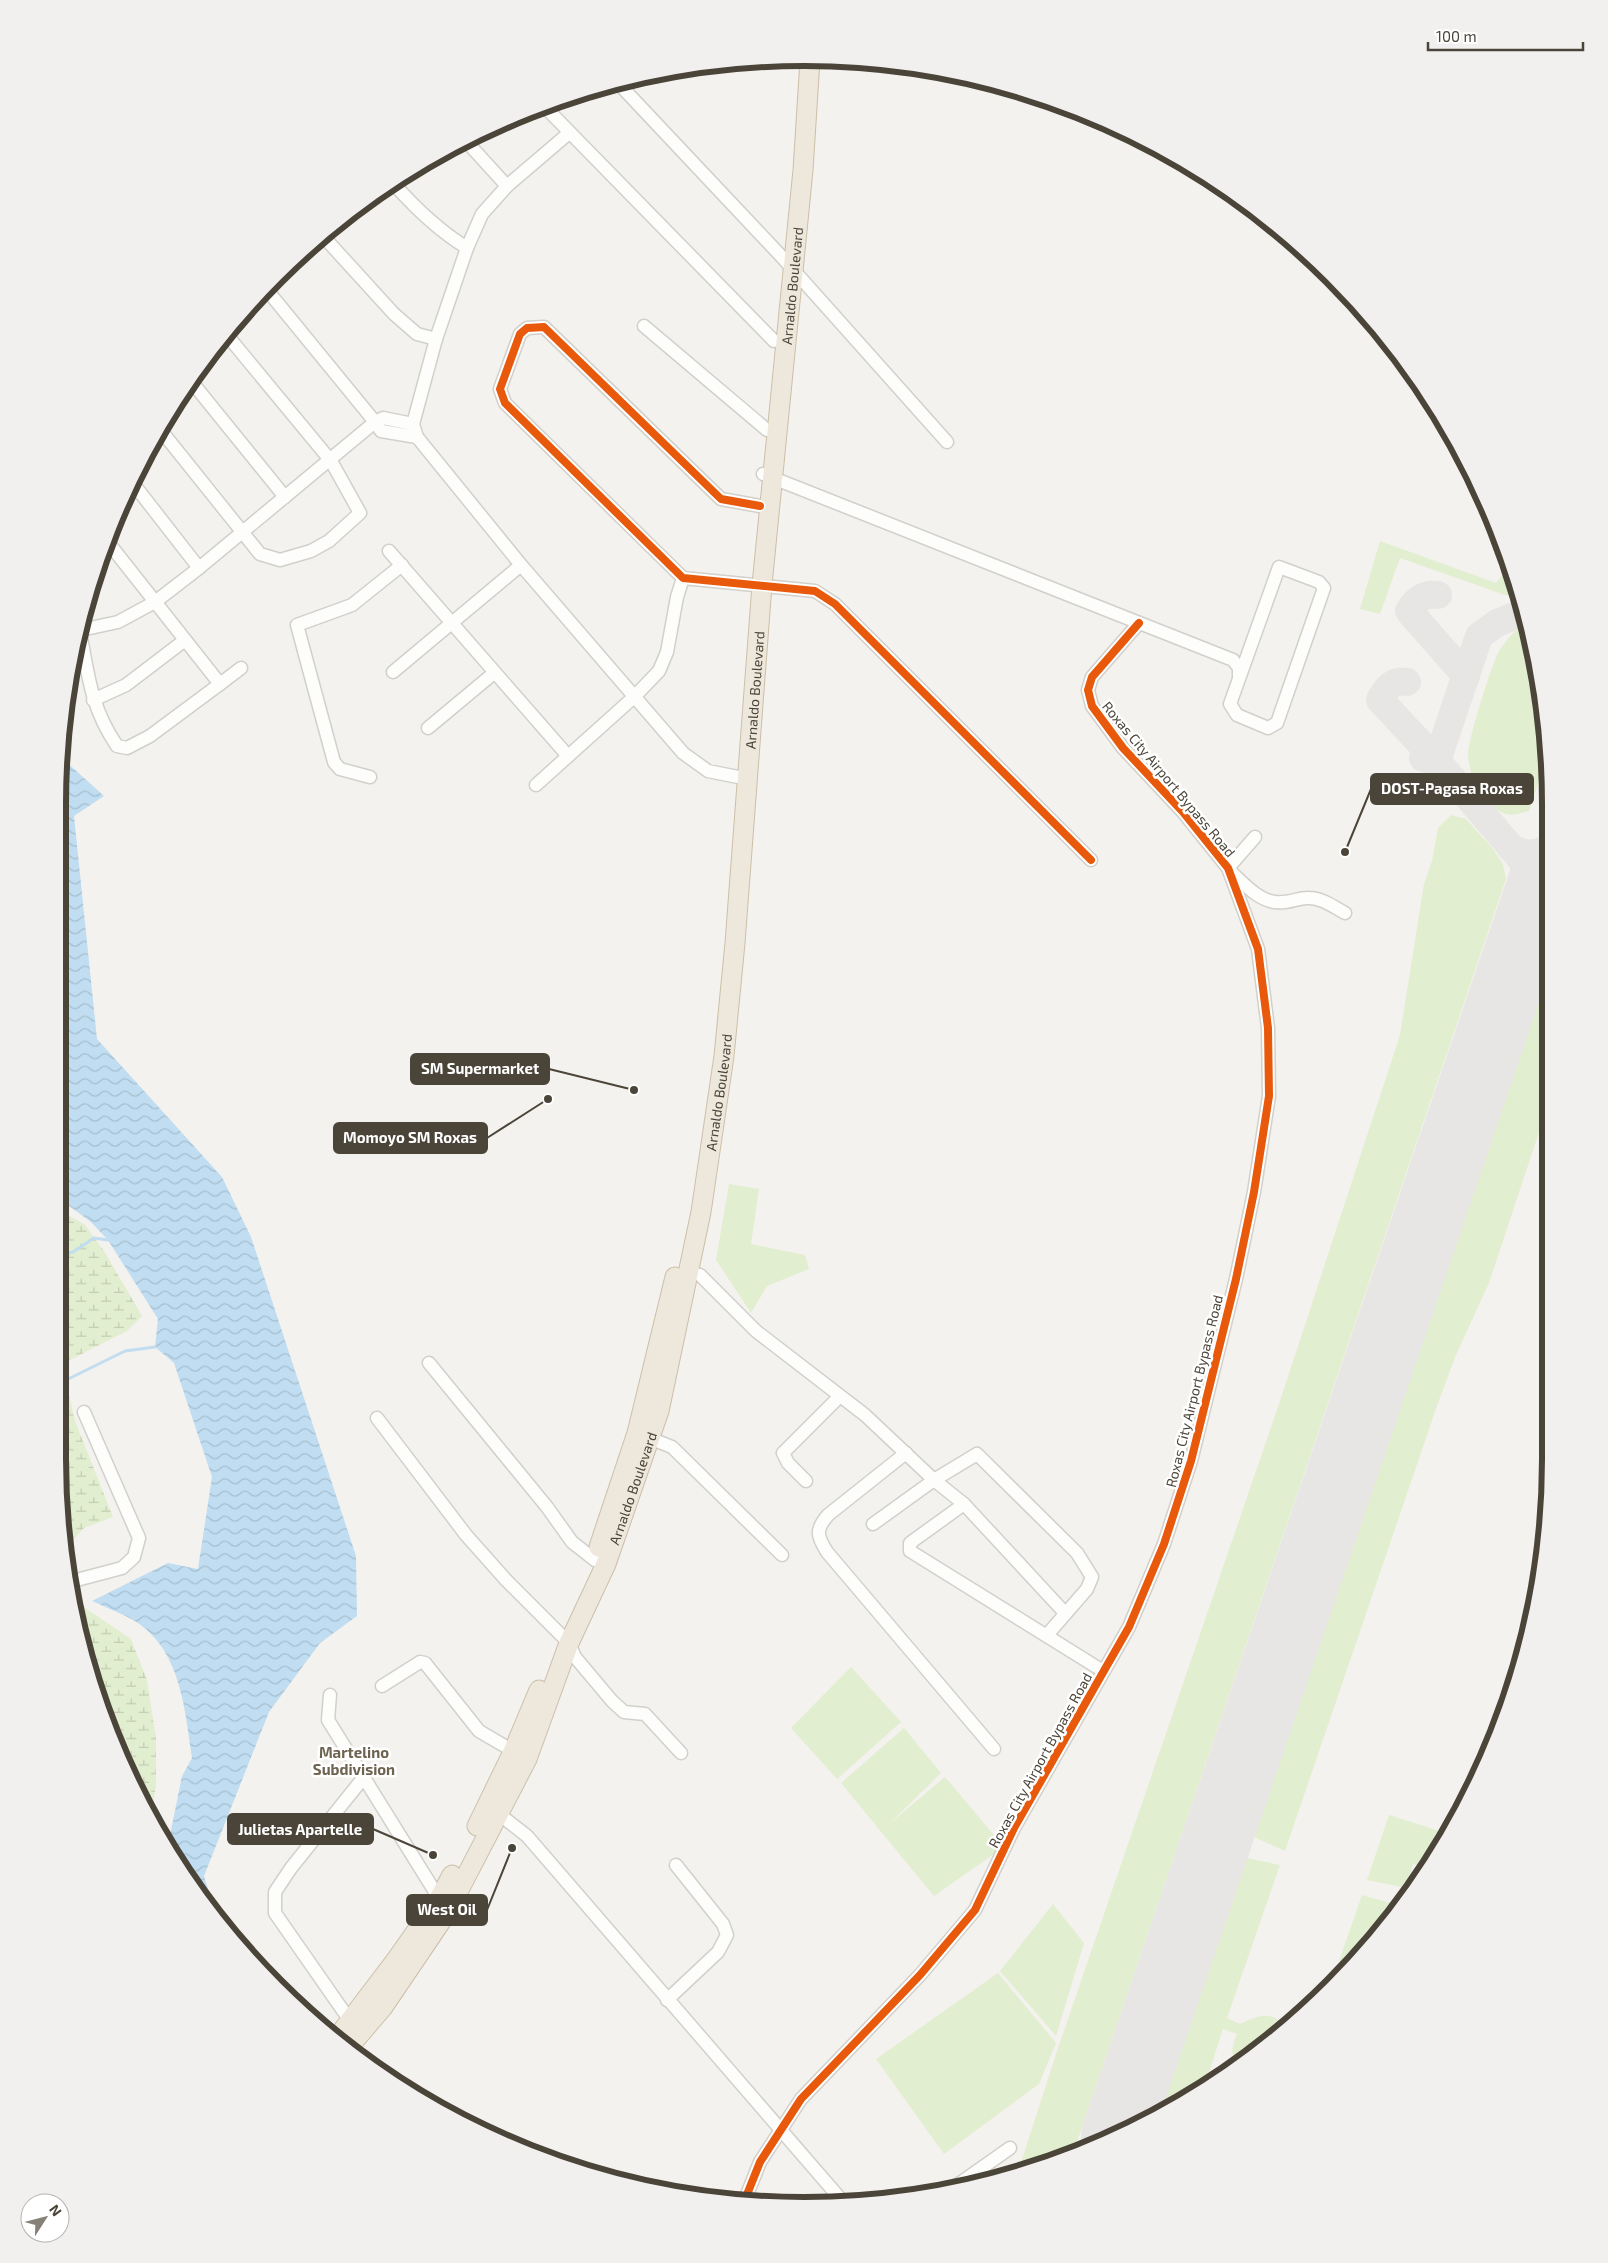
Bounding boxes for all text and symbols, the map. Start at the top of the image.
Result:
scale bar [1428,20,1583,52]
text: 100 m [1436,27,1477,45]
street label: Arnaldo Boulevard [777,226,806,345]
street label: Arnaldo Boulevard [741,630,767,750]
street label: Roxas City Airport Bypass Road [1099,698,1239,860]
callout: DOST-Pagasa Roxas [1371,774,1533,804]
text: DOST-Pagasa Roxas [1381,779,1523,797]
street label: Arnaldo Boulevard [702,1033,735,1152]
callout: SM Supermarket [411,1054,549,1084]
text: SM Supermarket [421,1059,539,1077]
callout: Momoyo SM Roxas [334,1123,487,1153]
text: Momoyo SM Roxas [343,1128,477,1147]
street label: Roxas City Airport Bypass Road [1162,1293,1226,1489]
street label: Arnaldo Boulevard [605,1429,660,1547]
street label: Roxas City Airport Bypass Road [985,1669,1095,1851]
district label: Martelino Subdivision [313,1743,395,1778]
callout: Julietas Apartelle [228,1814,373,1844]
text: Julietas Apartelle [238,1820,362,1838]
callout: West Oil [407,1895,487,1925]
text: West Oil [417,1900,477,1918]
north arrow [20,2193,70,2243]
text: N [46,2201,66,2219]

